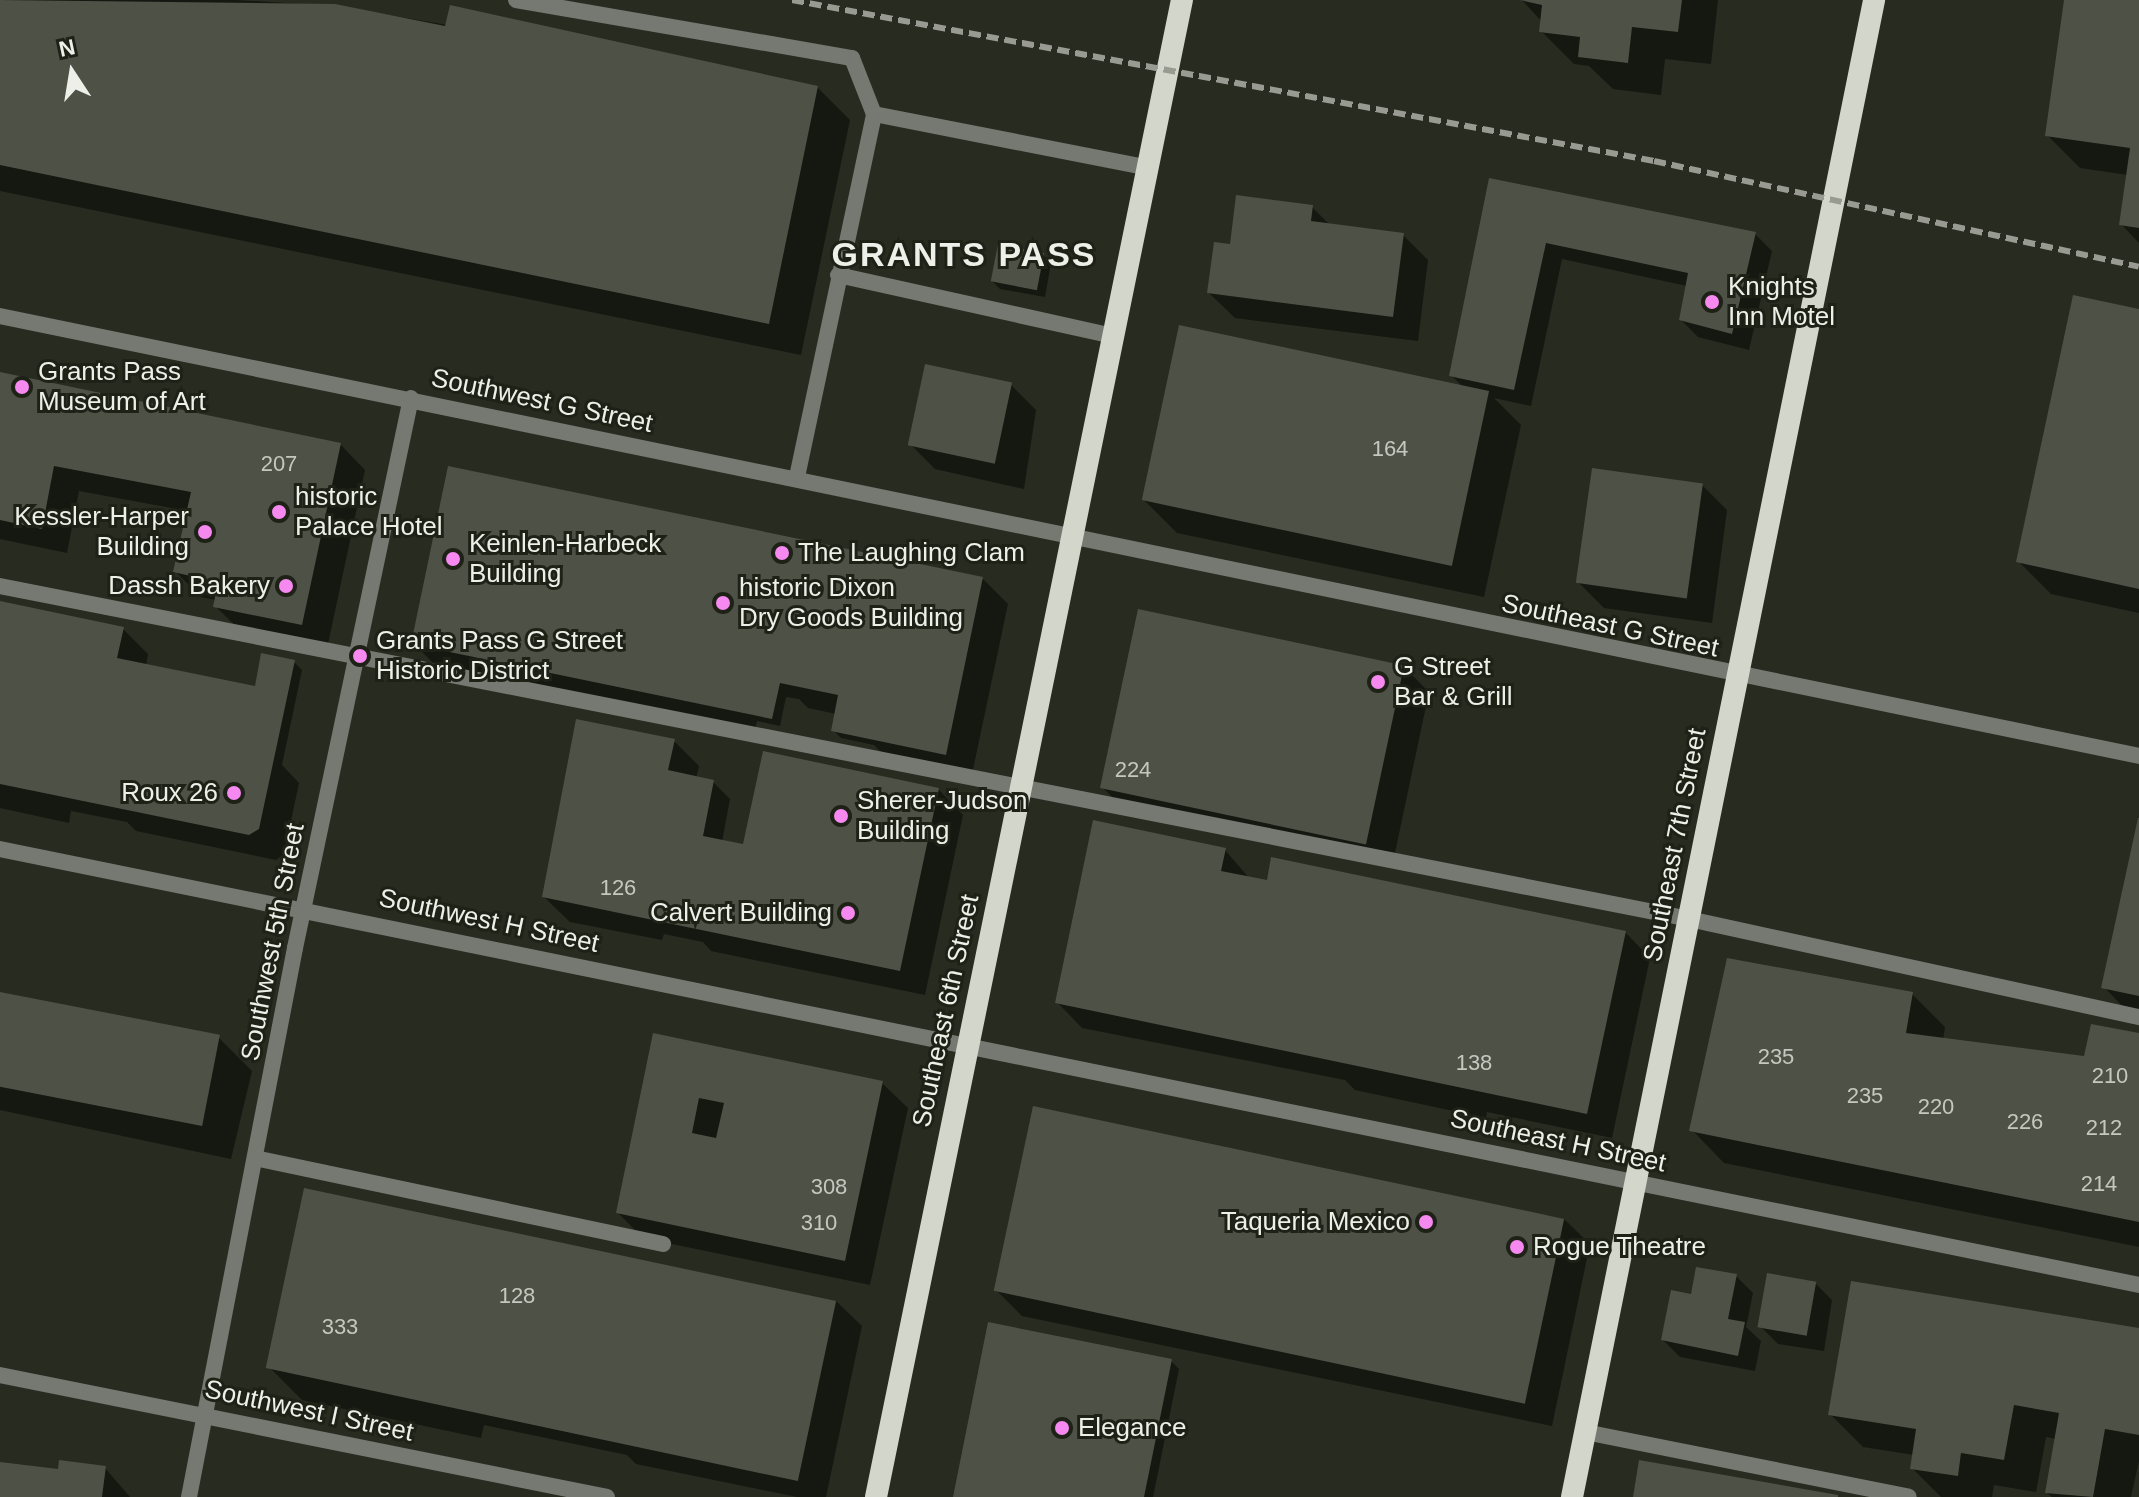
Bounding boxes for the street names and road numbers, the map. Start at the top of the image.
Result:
street label: Southwest G Street [428,362,656,440]
street label: Southeast G Street [1499,588,1721,664]
street label: Southeast 7th Street [1637,726,1713,964]
street label: Southwest 5th Street [235,821,311,1063]
street label: Southwest H Street [376,882,602,960]
street label: Southeast 6th Street [906,892,986,1130]
street label: Southeast H Street [1447,1103,1669,1179]
street label: Southwest I Street [202,1374,416,1448]

